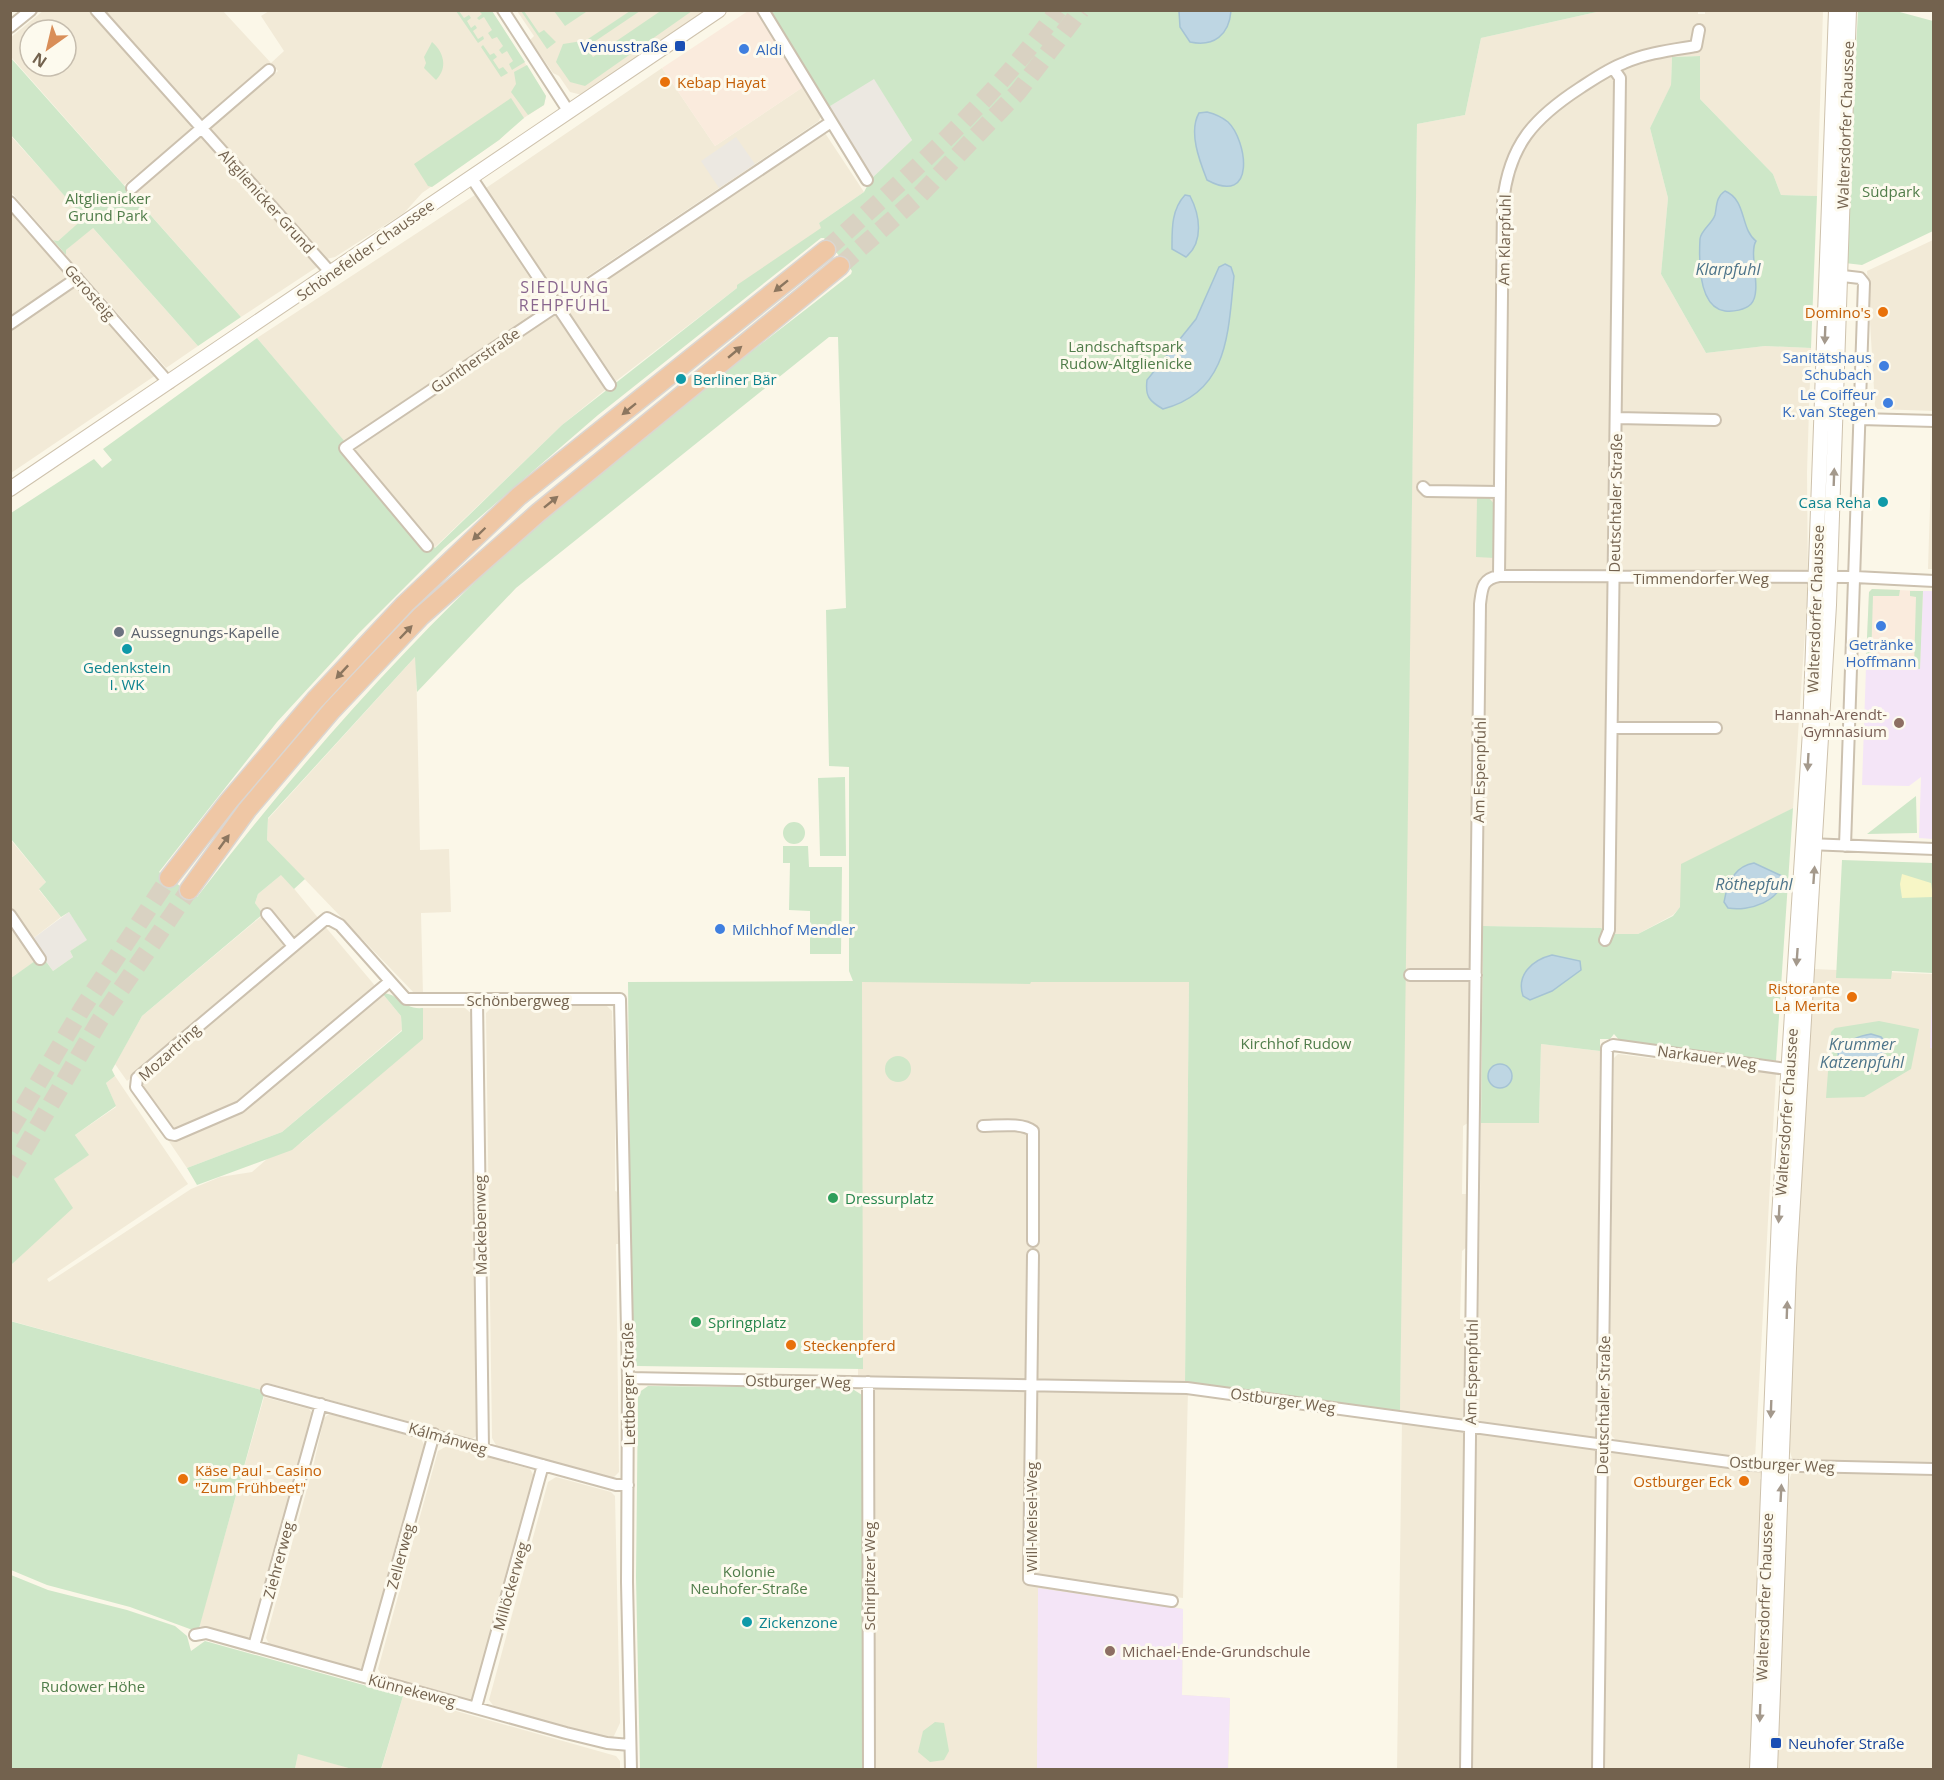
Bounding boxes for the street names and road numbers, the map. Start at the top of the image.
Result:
street label: Waltersdorfer Chaussee [1832,41,1858,209]
street label: Altglienicker Grund [215,145,319,257]
street label: Am Klarpfuhl [1493,194,1515,286]
street label: Schönefelder Chaussee [292,195,438,305]
street label: Gerosteig [60,260,120,324]
street label: Guntherstraße [427,323,523,397]
street label: Deutschtaler Straße [1604,433,1626,573]
street label: Waltersdorfer Chaussee [1802,525,1828,693]
street label: Timmendorfer Weg [1633,568,1769,588]
street label: Am Espenpfuhl [1468,717,1490,823]
street label: Schönbergweg [467,990,569,1010]
street label: Mozartring [134,1019,204,1085]
street label: Waltersdorfer Chaussee [1770,1027,1802,1197]
street label: Narkauer Weg [1656,1040,1758,1074]
street label: Mackebenweg [469,1175,491,1275]
street label: Am Espenpfuhl [1460,1319,1482,1425]
street label: Lettberger Straße [617,1322,639,1446]
street label: Deutschtaler Straße [1592,1335,1614,1475]
street label: Ostburger Weg [745,1370,851,1392]
street label: Ostburger Weg [1229,1383,1337,1417]
street label: Kálmánweg [406,1417,490,1459]
street label: Ostburger Weg [1729,1451,1835,1477]
street label: Will-Meisel-Weg [1021,1462,1041,1572]
street label: Waltersdorfer Chaussee [1751,1513,1777,1681]
street label: Ziehrerweg [258,1519,298,1601]
street label: Zellerweg [382,1521,418,1591]
street label: Schirpitzer Weg [859,1522,879,1630]
street label: Millöckerweg [488,1539,532,1633]
street label: Künnekeweg [366,1669,458,1711]

